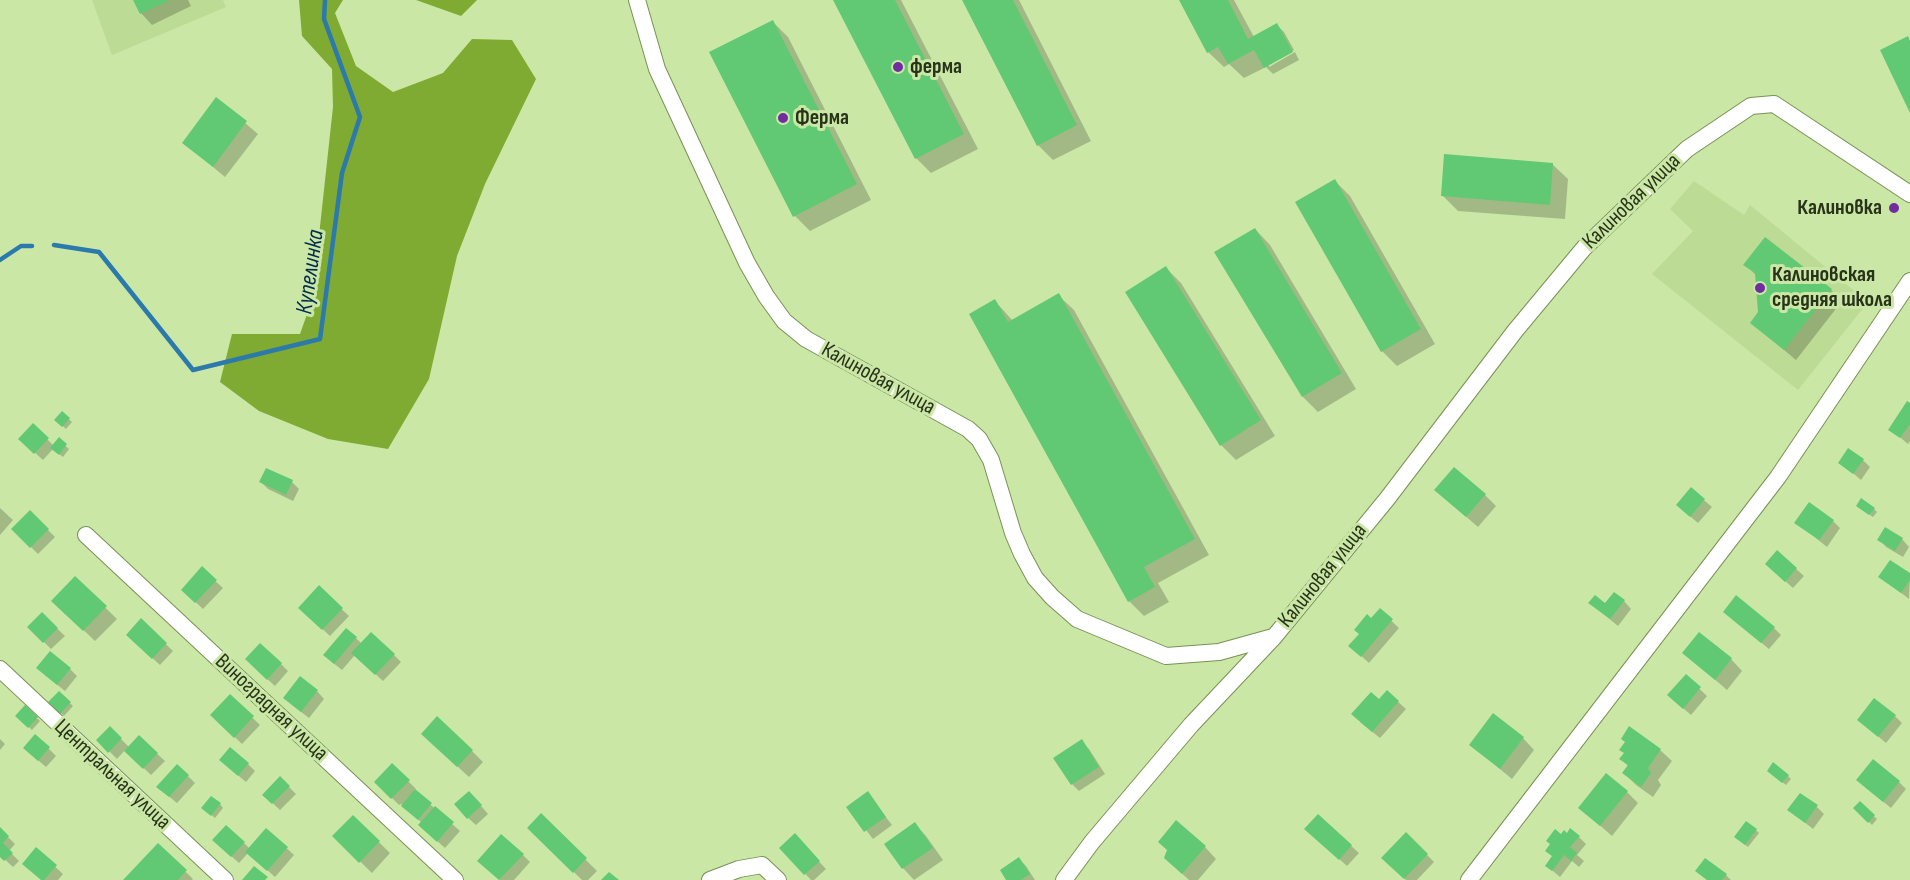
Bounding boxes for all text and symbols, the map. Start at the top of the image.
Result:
place label: ферма [910,54,962,80]
marker: ферма [891,60,905,74]
place label: Ферма [795,105,849,131]
marker: Ферма [776,111,790,125]
street label: Калиновая улица [1577,149,1687,255]
place label: Калиновка [1797,195,1882,221]
marker: Калиновка [1887,201,1901,215]
water label: Купелинка [291,228,331,316]
place label: Калиновская средняя школа [1772,262,1892,314]
marker: Калиновская средняя школа [1753,281,1767,295]
street label: Калиновая улица [816,337,940,421]
street label: Калиновая улица [1273,519,1373,633]
street label: Виноградная улица [209,649,333,767]
street label: Центральная улица [48,714,176,836]

